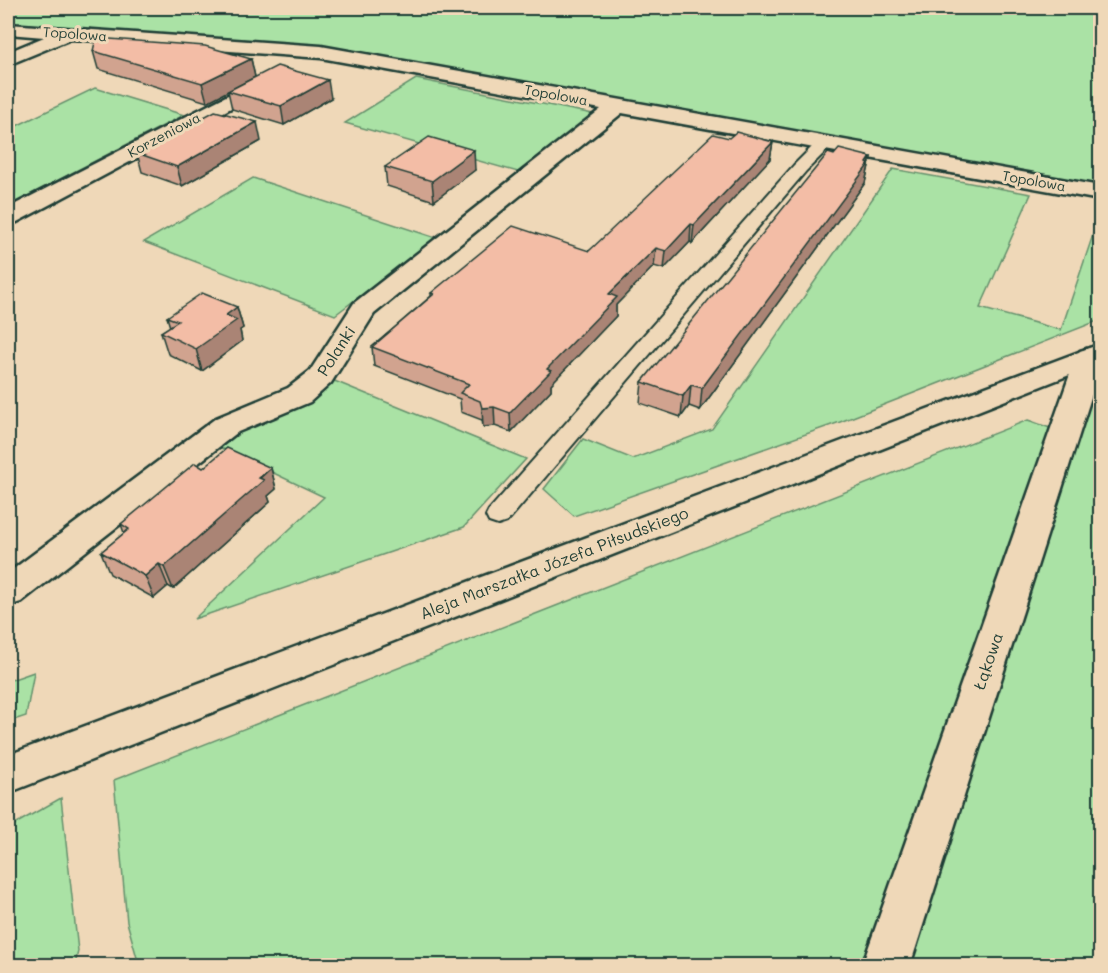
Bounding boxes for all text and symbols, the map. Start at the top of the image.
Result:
street label: Topolowa [42,22,108,45]
street label: Topolowa [523,80,589,109]
street label: Korzeniowa [124,107,204,162]
street label: Topolowa [1001,166,1067,195]
street label: Polanki [312,322,360,380]
street label: Aleja Marszałka Józefa Piłsudskiego [417,501,691,624]
street label: Łąkowa [968,630,1007,692]

